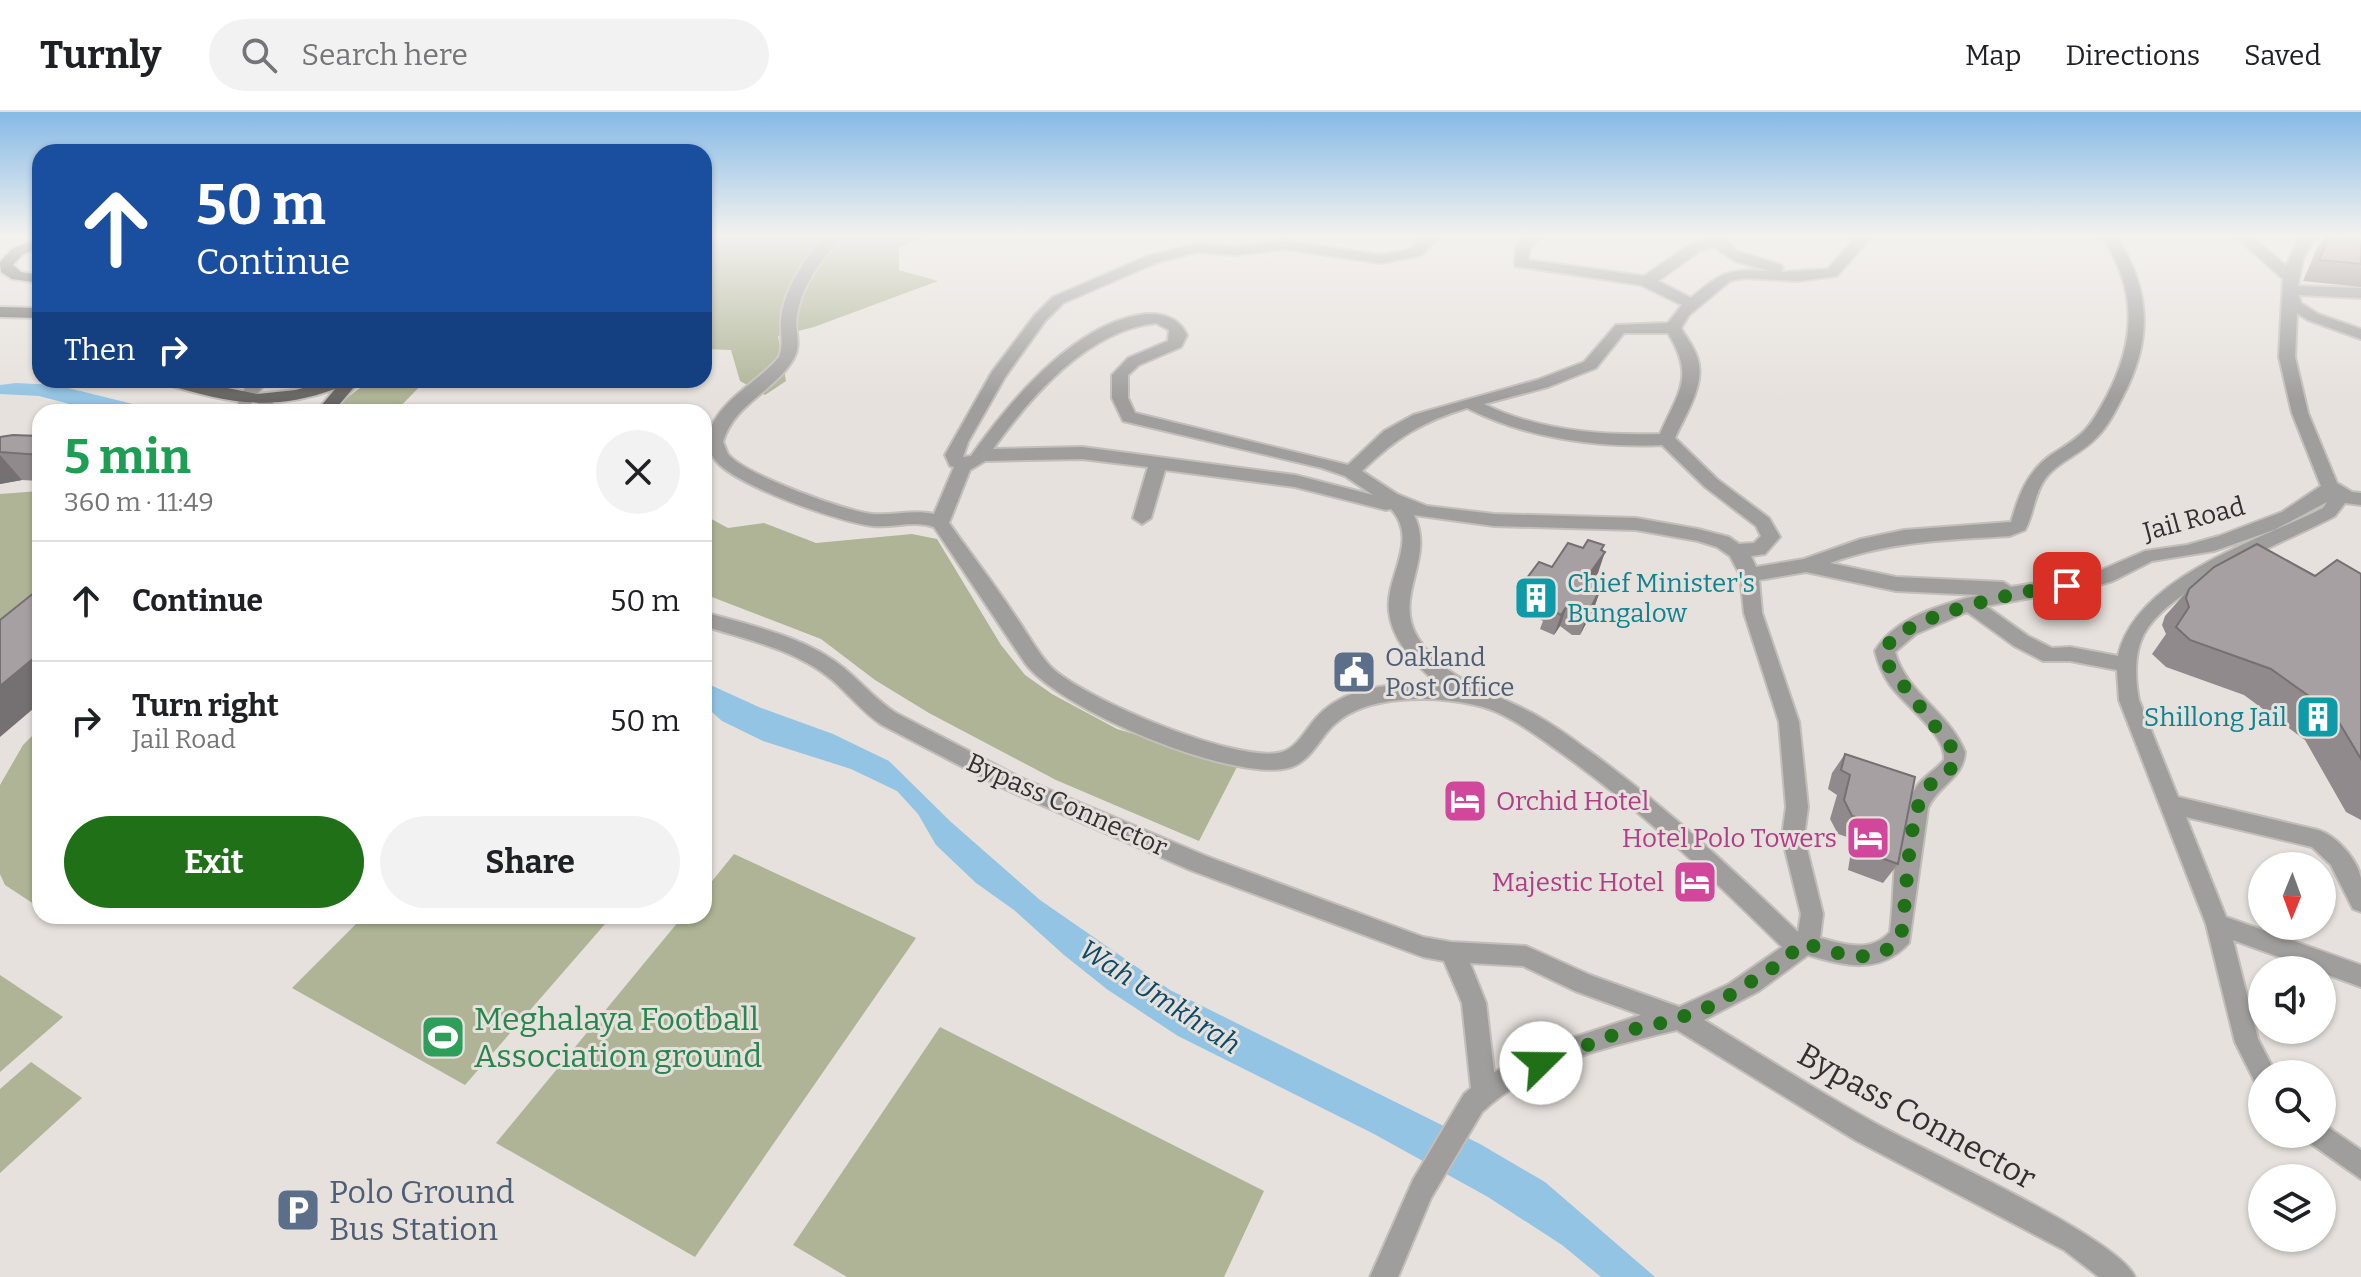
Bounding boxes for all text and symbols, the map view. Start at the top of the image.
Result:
search box [209,19,769,91]
text: Turnly [40,32,161,78]
icon: search [237,33,281,77]
text: Search here [301,37,468,73]
text: Map [1965,39,2021,72]
text: Directions [2065,39,2200,72]
text: Saved [2244,39,2321,72]
text: 50 m [196,172,326,239]
icon: ahead [64,176,168,280]
text: Continue [196,240,350,284]
icon: right [151,328,195,372]
text: Then [64,332,135,368]
text: 5 min [64,428,191,486]
button: close [596,430,680,514]
text: 360 m · 11:49 [64,487,214,518]
street label: Jail Road [2139,491,2248,548]
pin [2033,552,2101,620]
icon: arrive [2045,564,2089,608]
place label: Chief Minister's Bungalow [1567,568,1755,629]
building icon: Chief Minister's Bungalow [1512,574,1560,622]
icon: ahead [64,579,108,623]
text: Continue [132,583,263,619]
text: 50 m [610,583,680,619]
place label: Oakland Post Office [1385,642,1515,703]
public building icon: Oakland Post Office [1330,648,1378,696]
text: Turn right [132,688,279,724]
building icon: Shillong Jail [2294,693,2342,741]
icon: right [64,699,108,743]
place label: Shillong Jail [2144,702,2287,733]
text: 50 m [610,703,680,739]
text: Jail Road [132,724,236,755]
street label: Bypass Connector [962,747,1172,863]
hotel icon: Orchid Hotel [1441,777,1489,825]
place label: Orchid Hotel [1496,786,1649,817]
hotel icon: Hotel Polo Towers [1844,814,1892,862]
button: Exit [64,816,364,908]
button: Share [380,816,680,908]
place label: Hotel Polo Towers [1622,823,1837,854]
north arrow [2248,852,2336,940]
map controls [2248,852,2336,1252]
hotel icon: Majestic Hotel [1671,858,1719,906]
place label: Majestic Hotel [1492,867,1664,898]
water label: Wah Umkhrah [1073,933,1247,1061]
button: sound [2248,956,2336,1044]
place label: Meghalaya Football Association ground [474,1000,762,1075]
sports icon: Meghalaya Football Association ground [419,1013,467,1061]
position arrow [1499,1021,1583,1105]
street label: Bypass Connector [1791,1035,2043,1197]
button: search [2248,1060,2336,1148]
button: layers [2248,1164,2336,1252]
place label: Polo Ground Bus Station [329,1173,514,1248]
parking icon: Polo Ground Bus Station [274,1186,322,1234]

